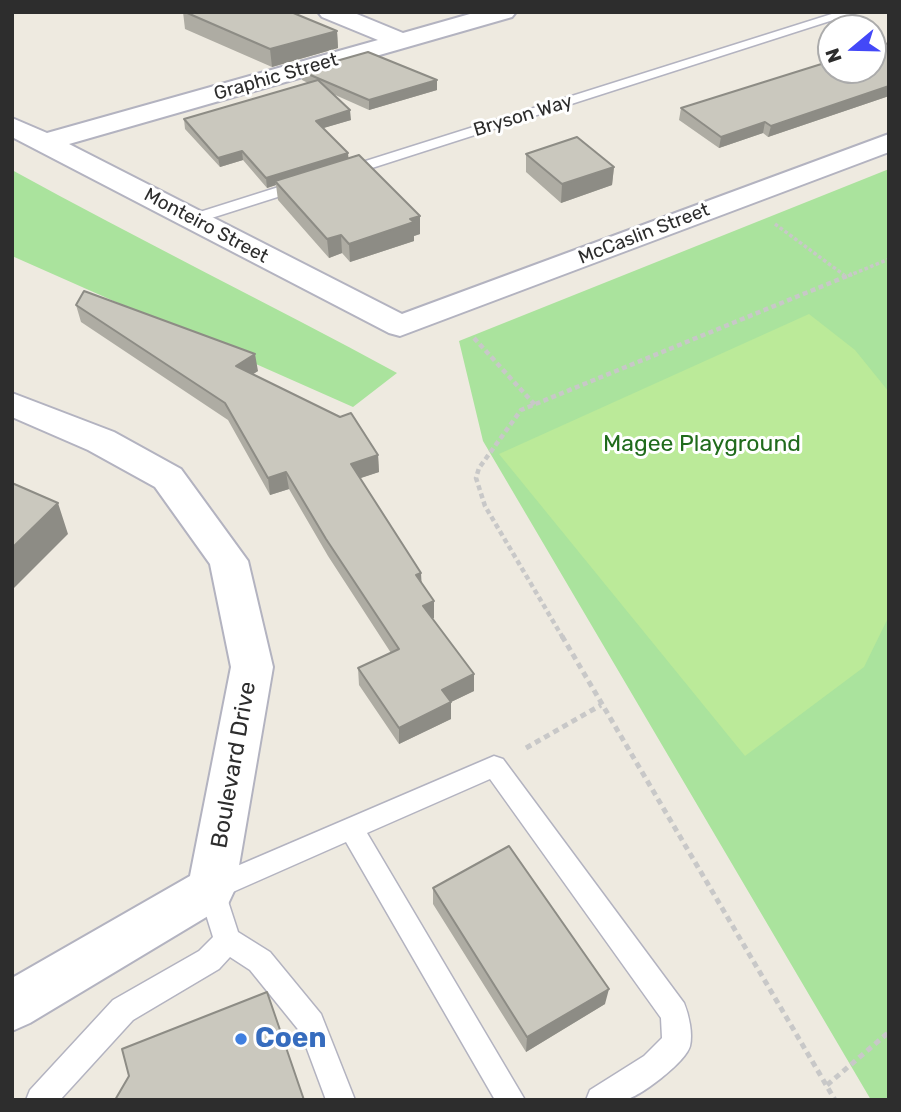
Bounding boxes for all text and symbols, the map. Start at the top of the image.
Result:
north arrow [817,14,887,84]
text: N [820,45,847,66]
street label: Graphic Street [211,48,341,106]
street label: Bryson Way [471,90,575,142]
street label: Monteiro Street [140,184,272,268]
street label: McCaslin Street [575,199,713,269]
park label: Magee Playground [603,430,801,458]
street label: Boulevard Drive [206,680,262,850]
place label: Coen [255,1022,326,1056]
marker: Coen [233,1031,249,1047]

